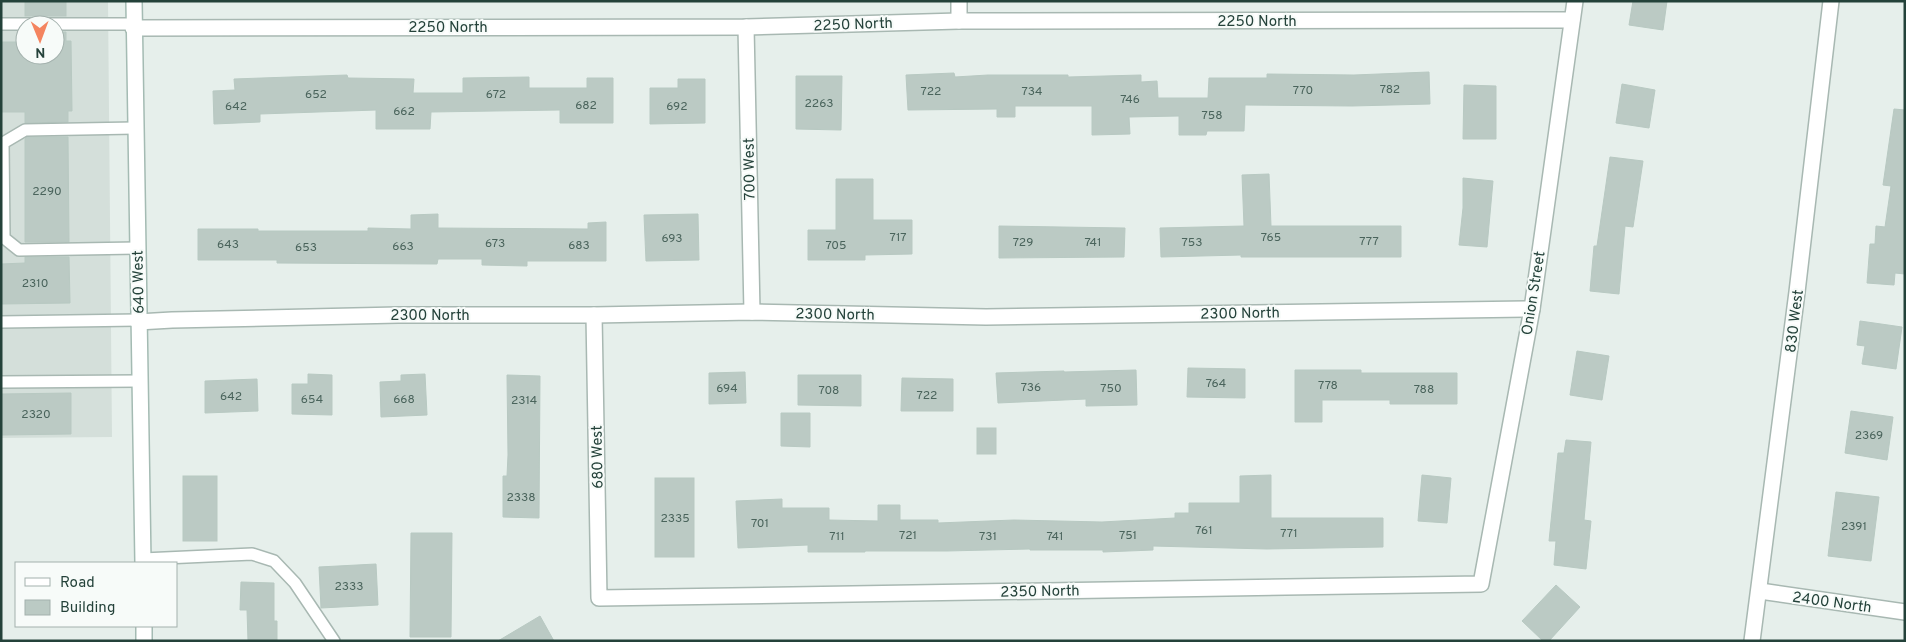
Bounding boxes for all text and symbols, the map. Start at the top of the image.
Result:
street label: 2250 North [1217,13,1297,32]
north arrow [15,15,65,65]
street label: 2250 North [813,15,893,36]
street label: 2250 North [408,19,488,38]
text: N [35,43,45,60]
house number: 782 [1380,82,1400,98]
house number: 770 [1293,83,1313,99]
house number: 722 [921,84,941,100]
house number: 734 [1022,84,1042,100]
house number: 652 [305,87,327,103]
house number: 672 [486,87,506,103]
house number: 746 [1120,92,1140,108]
house number: 2263 [804,96,834,112]
house number: 682 [575,98,597,114]
house number: 642 [225,99,247,115]
house number: 692 [666,99,688,115]
house number: 662 [393,104,415,120]
house number: 758 [1201,108,1223,124]
street label: 700 West [740,138,761,200]
house number: 2290 [32,184,62,200]
house number: 717 [889,230,907,246]
house number: 765 [1261,230,1281,246]
house number: 693 [661,231,683,247]
house number: 777 [1359,234,1379,250]
house number: 729 [1013,235,1033,251]
house number: 741 [1085,235,1102,251]
house number: 753 [1182,235,1202,251]
house number: 673 [485,236,505,252]
house number: 643 [217,237,239,253]
house number: 683 [568,238,590,254]
house number: 705 [825,238,847,254]
house number: 663 [392,239,414,255]
house number: 653 [295,240,317,256]
street label: 640 West [129,250,150,314]
street label: Onion Street [1518,250,1550,337]
house number: 2310 [22,276,48,292]
street label: 830 West [1782,288,1809,354]
street label: 2300 North [1200,304,1280,325]
street label: 2300 North [795,305,875,326]
street label: 2300 North [390,307,470,326]
house number: 764 [1206,376,1226,392]
house number: 778 [1318,378,1338,394]
house number: 736 [1021,380,1041,396]
house number: 694 [716,381,738,397]
house number: 750 [1100,381,1122,397]
house number: 788 [1414,382,1434,398]
house number: 708 [819,383,839,399]
house number: 722 [917,388,937,404]
house number: 642 [220,389,242,405]
house number: 654 [301,392,323,408]
house number: 668 [393,392,415,408]
house number: 2314 [511,393,537,409]
house number: 2320 [21,407,51,423]
street label: 680 West [588,425,609,489]
house number: 2369 [1855,428,1883,444]
house number: 2338 [506,490,536,506]
house number: 2335 [660,511,690,527]
house number: 701 [751,516,769,532]
house number: 2391 [1841,519,1867,535]
house number: 761 [1195,523,1213,539]
house number: 771 [1280,526,1298,542]
house number: 721 [899,528,917,544]
house number: 751 [1119,528,1137,544]
house number: 711 [829,529,845,545]
house number: 731 [979,529,997,545]
house number: 741 [1047,529,1064,545]
legend [15,562,178,627]
text: Road [60,574,95,593]
house number: 2333 [334,579,364,595]
street label: 2350 North [1000,582,1080,603]
street label: 2400 North [1791,589,1873,618]
text: Building [60,599,115,618]

